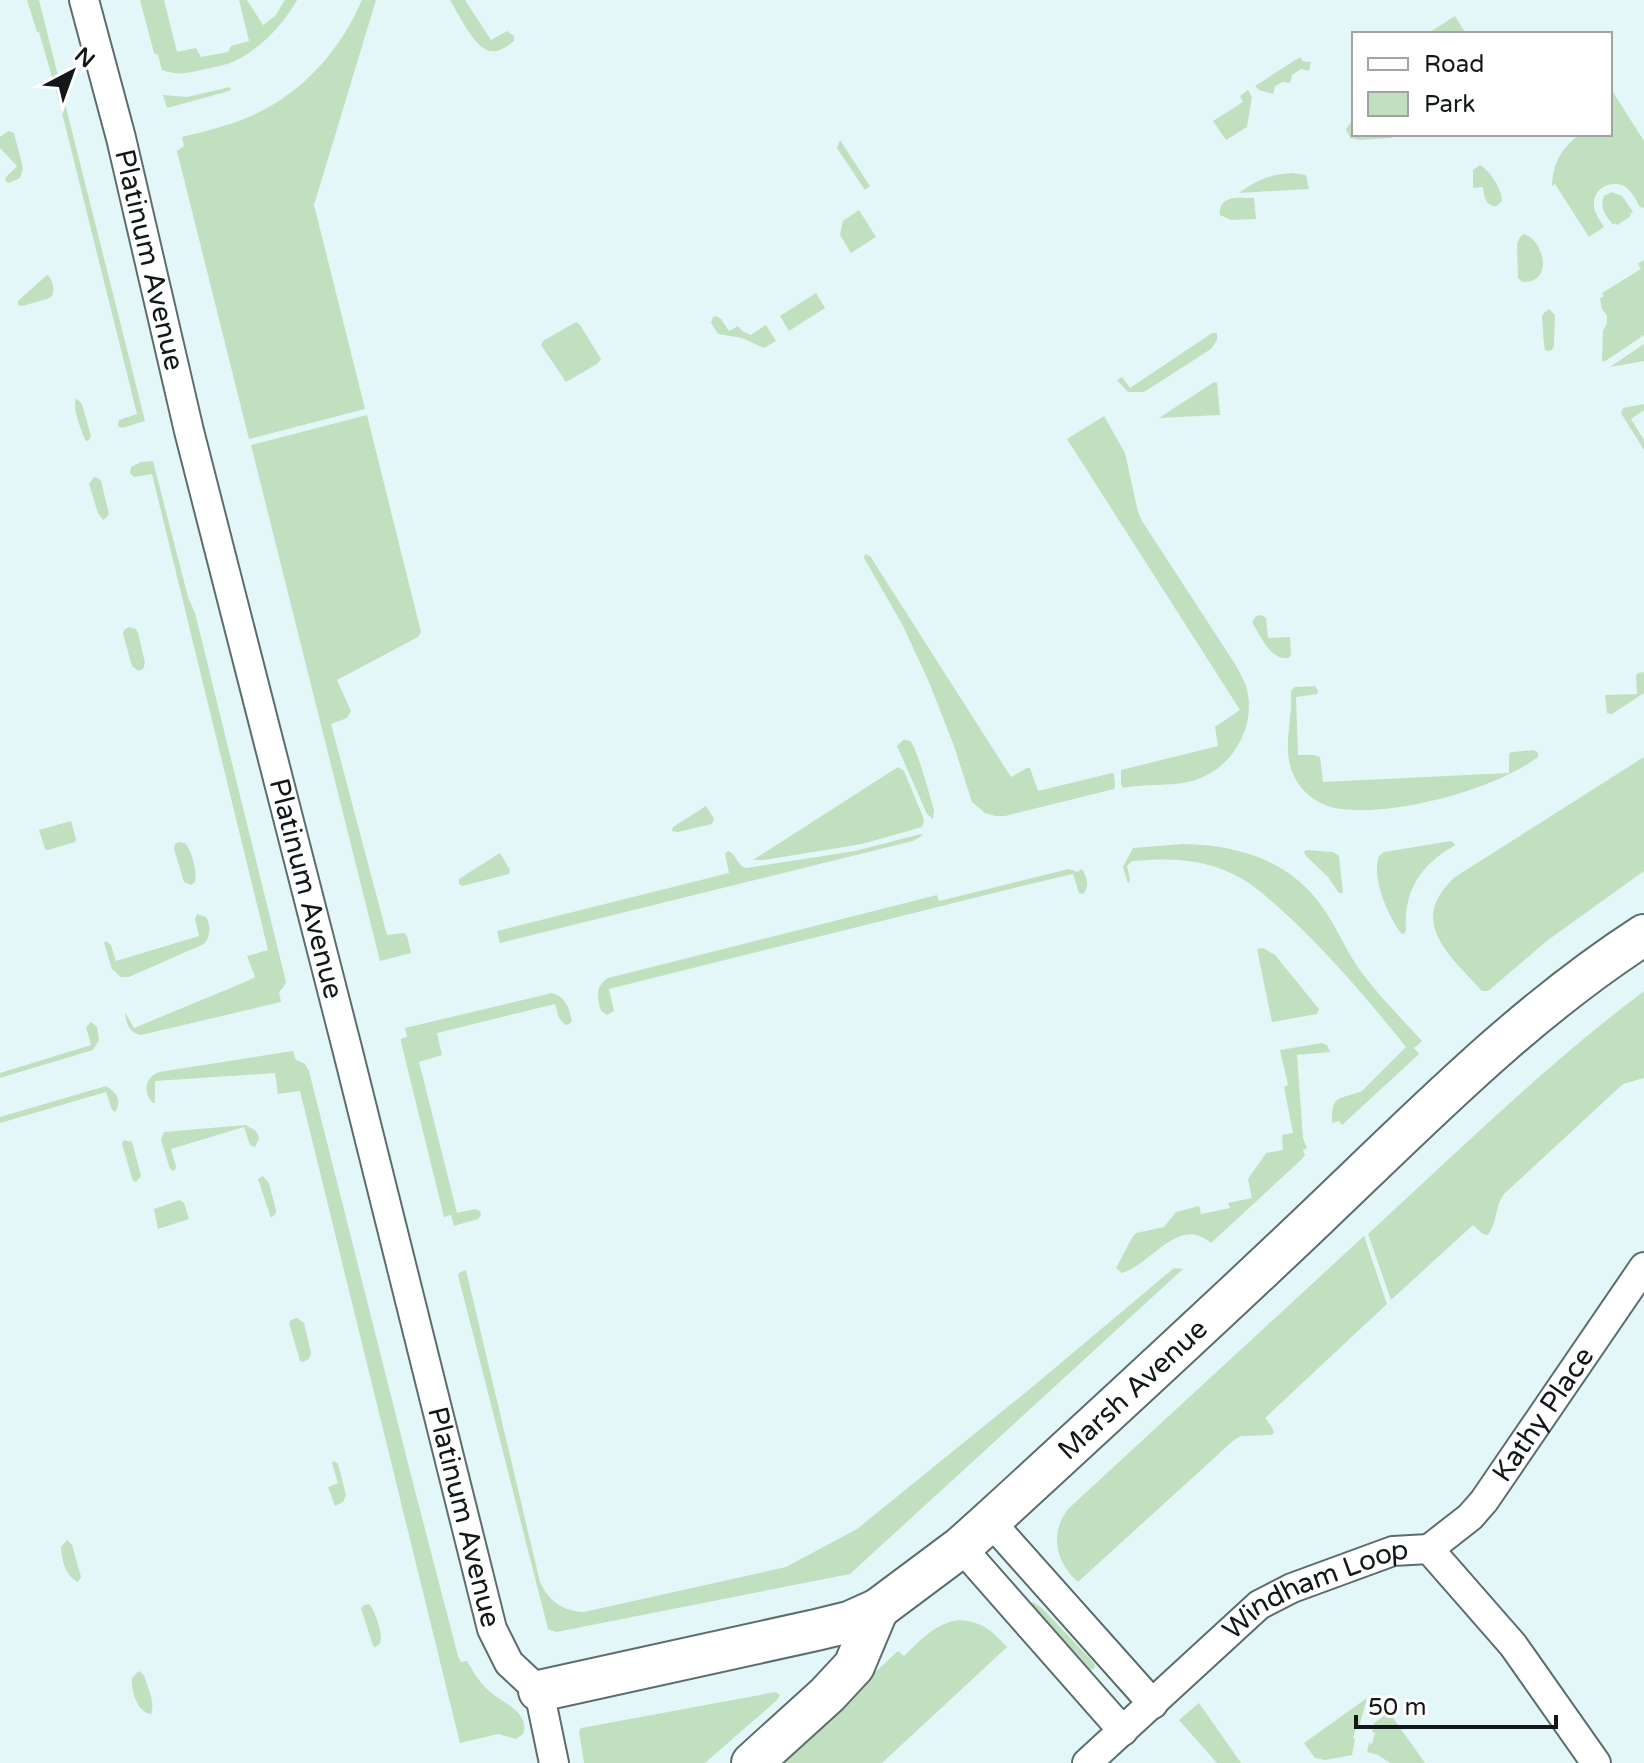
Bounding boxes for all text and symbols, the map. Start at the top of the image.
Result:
north arrow [32,32,112,112]
legend [1352,32,1612,136]
text: N [69,42,100,73]
text: Road [1424,50,1484,79]
text: Park [1424,90,1475,119]
street label: Platinum Avenue [107,146,191,374]
street label: Platinum Avenue [262,775,351,1002]
street label: Marsh Avenue [1051,1312,1215,1467]
street label: Kathy Place [1485,1341,1601,1489]
street label: Platinum Avenue [420,1403,508,1631]
street label: Windham Loop [1216,1533,1409,1647]
scale bar [1356,1679,1556,1729]
text: 50 m [1368,1693,1426,1722]

